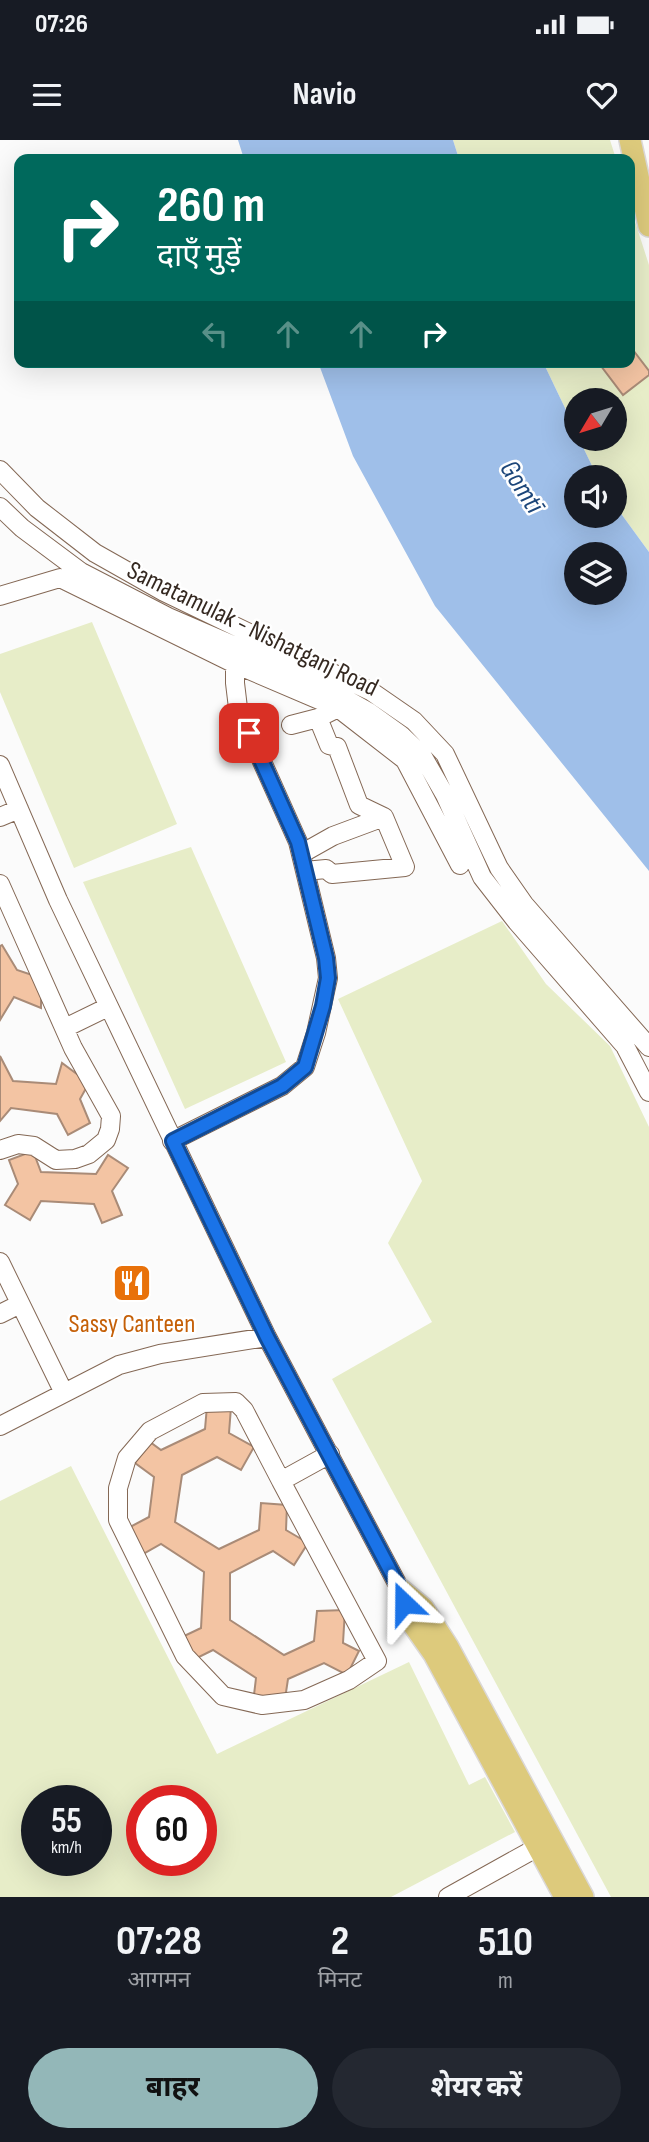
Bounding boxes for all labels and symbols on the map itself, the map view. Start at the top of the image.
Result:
north arrow [564,388,626,452]
water label: Gomtī [493,454,552,521]
street label: Samatamulak - Nishatganj Road [122,555,383,704]
pin [219,703,279,763]
restaurant icon: Sassy Canteen [111,1262,153,1304]
place label: Sassy Canteen [69,1309,195,1340]
position arrow [367,1566,441,1640]
speed limit sign: 60 [126,1785,217,1876]

